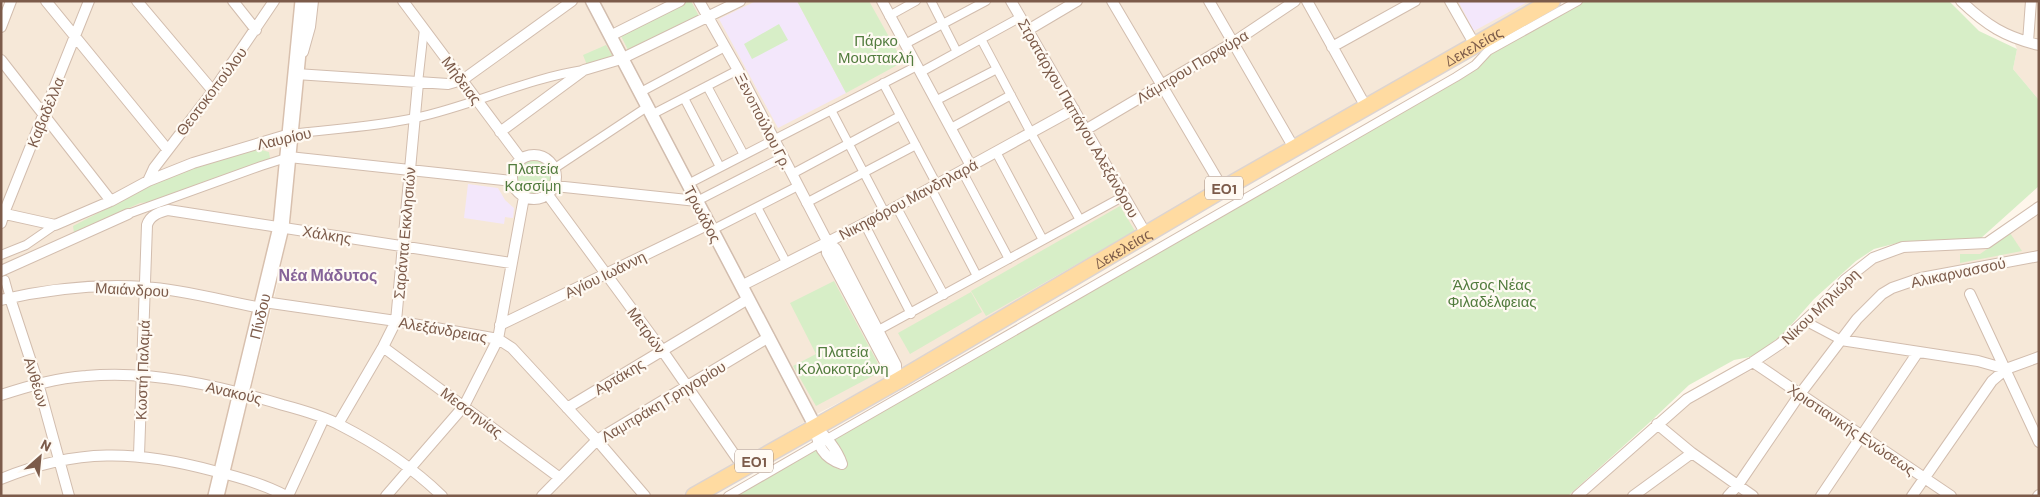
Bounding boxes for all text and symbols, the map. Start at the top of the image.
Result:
street label: Στρατάρχου Παπάγου Αλεξάνδρου [1015,15,1143,221]
street label: Δεκελείας [1441,22,1506,70]
street label: Λάμπρου Πορφύρα [1133,25,1252,107]
park label: Πάρκο Μουστακλή [838,31,914,66]
street label: Θεοτοκοπούλου [172,43,250,139]
street label: Μήδειας [438,53,486,107]
street label: Ξενoπούλου Γρ. [732,70,796,172]
street label: Καβαδέλλα [23,74,67,150]
street label: Λαυρίου [255,123,313,153]
street label: Νικηφόρου Μανδηλαρά [835,155,981,243]
park label: Πλατεία Κασσίμη [505,159,561,194]
street label: Σαράντα Εκκλησιών [389,166,419,300]
road number: ΕΟ1 [1205,177,1243,200]
street label: Τρωάδος [680,182,726,246]
street label: Χάλκης [301,221,353,247]
street label: Δεκελείας [1090,224,1155,272]
street label: Αγίου Ιωάννη [562,247,648,301]
street label: Αλικαρνασσού [1909,253,2007,291]
street label: Νίκου Μηλιώρη [1777,264,1863,348]
district label: Νέα Μάδυτος [279,265,377,285]
park label: Άλσος Νέας Φιλαδέλφειας [1447,275,1537,310]
street label: Μαιάνδρου [95,278,169,300]
street label: Πίνδου [245,291,274,341]
street label: Μετρών [624,303,670,357]
street label: Αλεξάνδρειας [397,312,489,346]
street label: Κωστή Παλαμά [131,319,153,420]
park label: Πλατεία Κολοκοτρώνη [798,342,888,377]
street label: Αρτάκης [590,354,648,398]
street label: Ανθέων [21,355,53,409]
street label: Λαμπράκη Γρηγορίου [597,357,729,445]
street label: Ανακούς [204,377,264,407]
street label: Χριστιανικής Ενώσεως [1785,380,1919,478]
street label: Μεσσηνίας [438,383,506,441]
north arrow [15,432,65,482]
text: N [38,435,54,455]
road number: ΕΟ1 [735,450,773,472]

